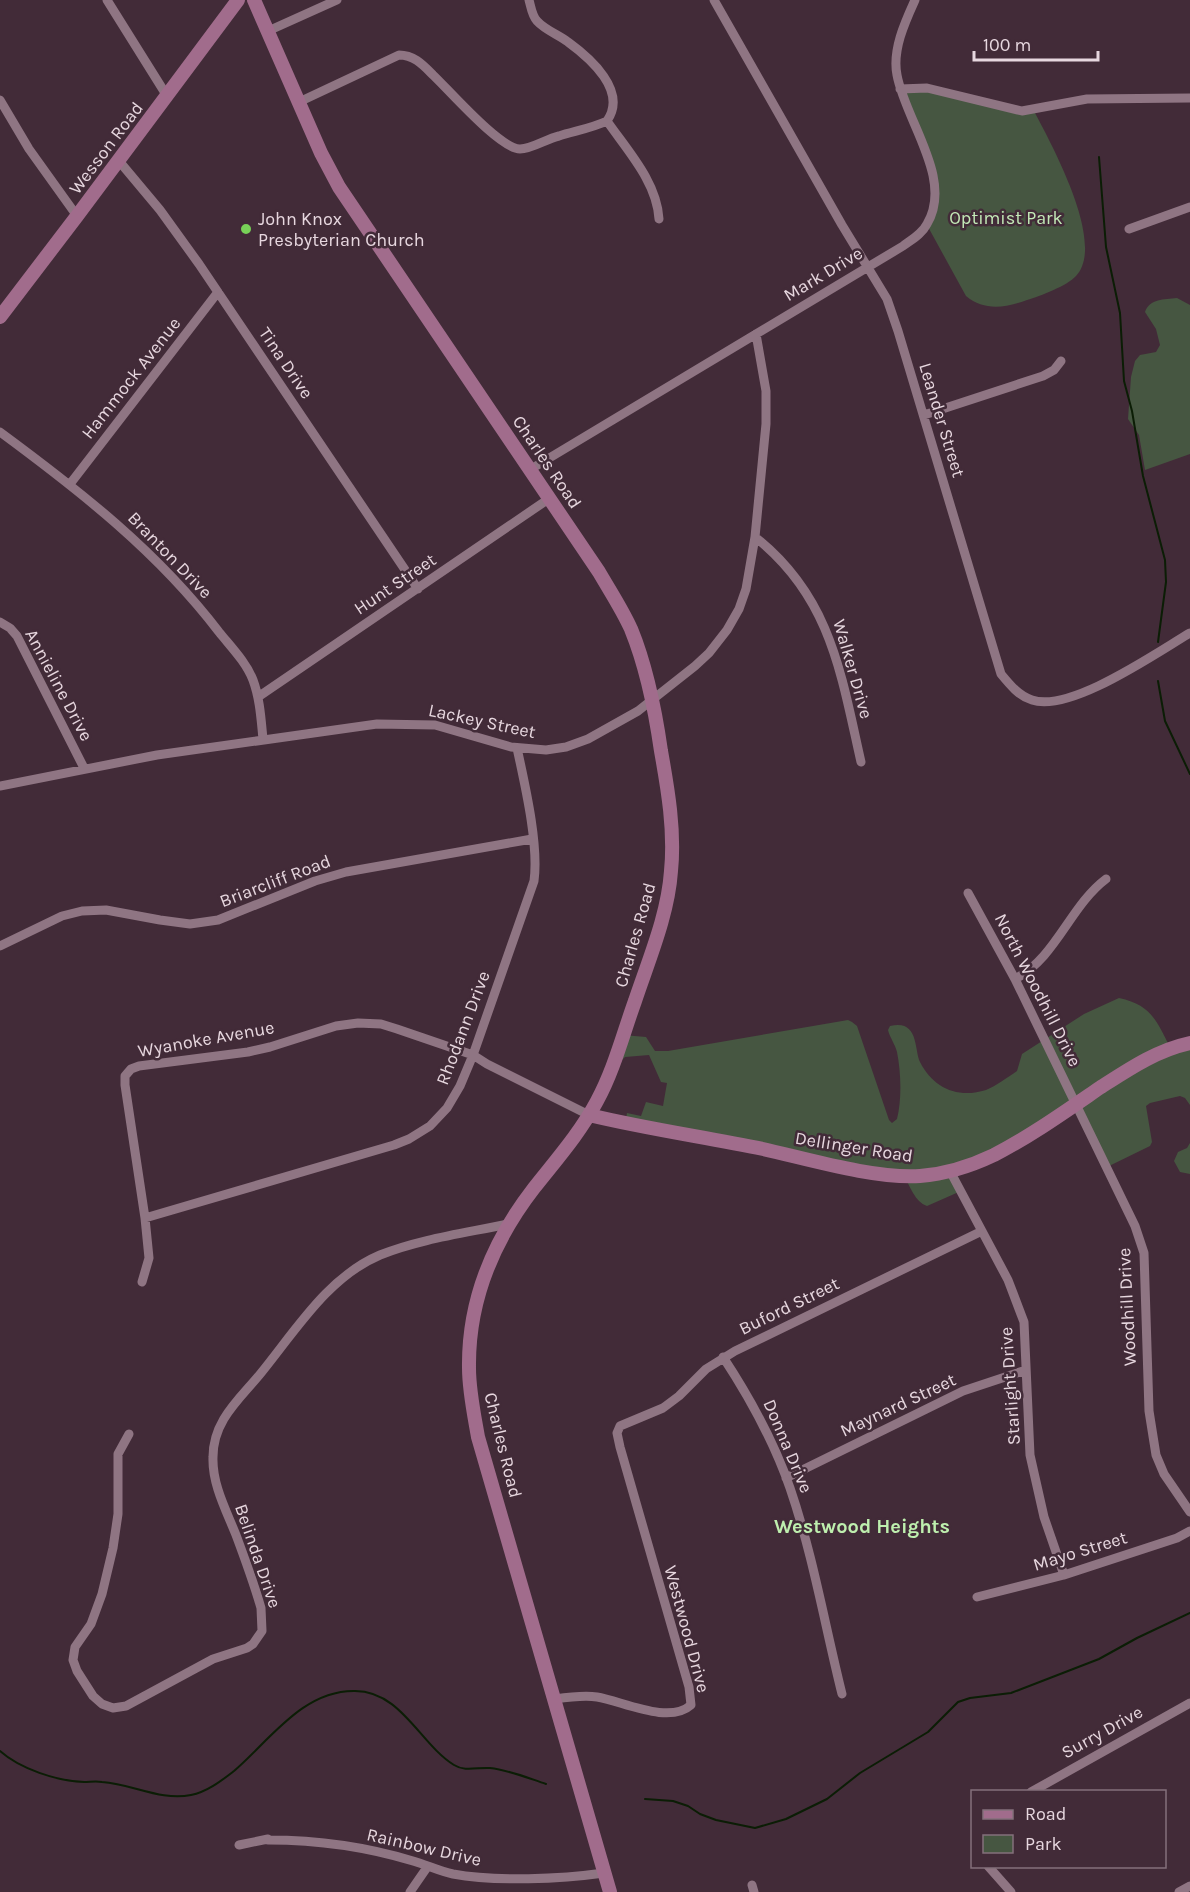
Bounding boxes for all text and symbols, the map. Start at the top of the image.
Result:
scale bar [974,24,1098,62]
text: 100 m [983,34,1031,56]
street label: Wesson Road [64,97,148,199]
park label: Optimist Park [949,207,1063,229]
place label: John Knox Presbyterian Church [258,208,425,251]
marker: John Knox Presbyterian Church [239,222,253,236]
street label: Mark Drive [780,242,866,306]
street label: Hammock Avenue [77,313,185,443]
street label: Tina Drive [254,323,318,403]
street label: Leander Street [914,360,970,480]
street label: Charles Road [508,411,586,513]
street label: Branton Drive [123,507,217,603]
street label: Hunt Street [350,548,440,619]
street label: Walker Drive [828,617,878,721]
street label: Annieline Drive [20,625,98,745]
street label: Lackey Street [426,699,538,743]
street label: Briarcliff Road [216,850,334,912]
street label: Charles Road [610,880,660,990]
street label: North Woodhill Drive [990,910,1086,1070]
street label: Rhodann Drive [431,968,495,1088]
street label: Wyanoke Avenue [136,1016,276,1062]
street label: Dellinger Road [793,1127,915,1167]
street label: Woodhill Drive [1113,1247,1141,1367]
street label: Buford Street [735,1272,843,1340]
street label: Starlight Drive [995,1326,1025,1446]
street label: Maynard Street [837,1368,960,1441]
street label: Charles Road [479,1390,527,1500]
street label: Donna Drive [758,1396,818,1496]
street label: Belinda Drive [230,1501,286,1611]
district label: Westwood Heights [774,1515,950,1538]
street label: Mayo Street [1030,1526,1130,1576]
street label: Westwood Drive [659,1563,715,1695]
street label: Surry Drive [1058,1701,1146,1763]
legend [971,1790,1166,1868]
text: Road [1025,1803,1066,1825]
street label: Rainbow Drive [365,1823,483,1871]
text: Park [1025,1833,1062,1855]

